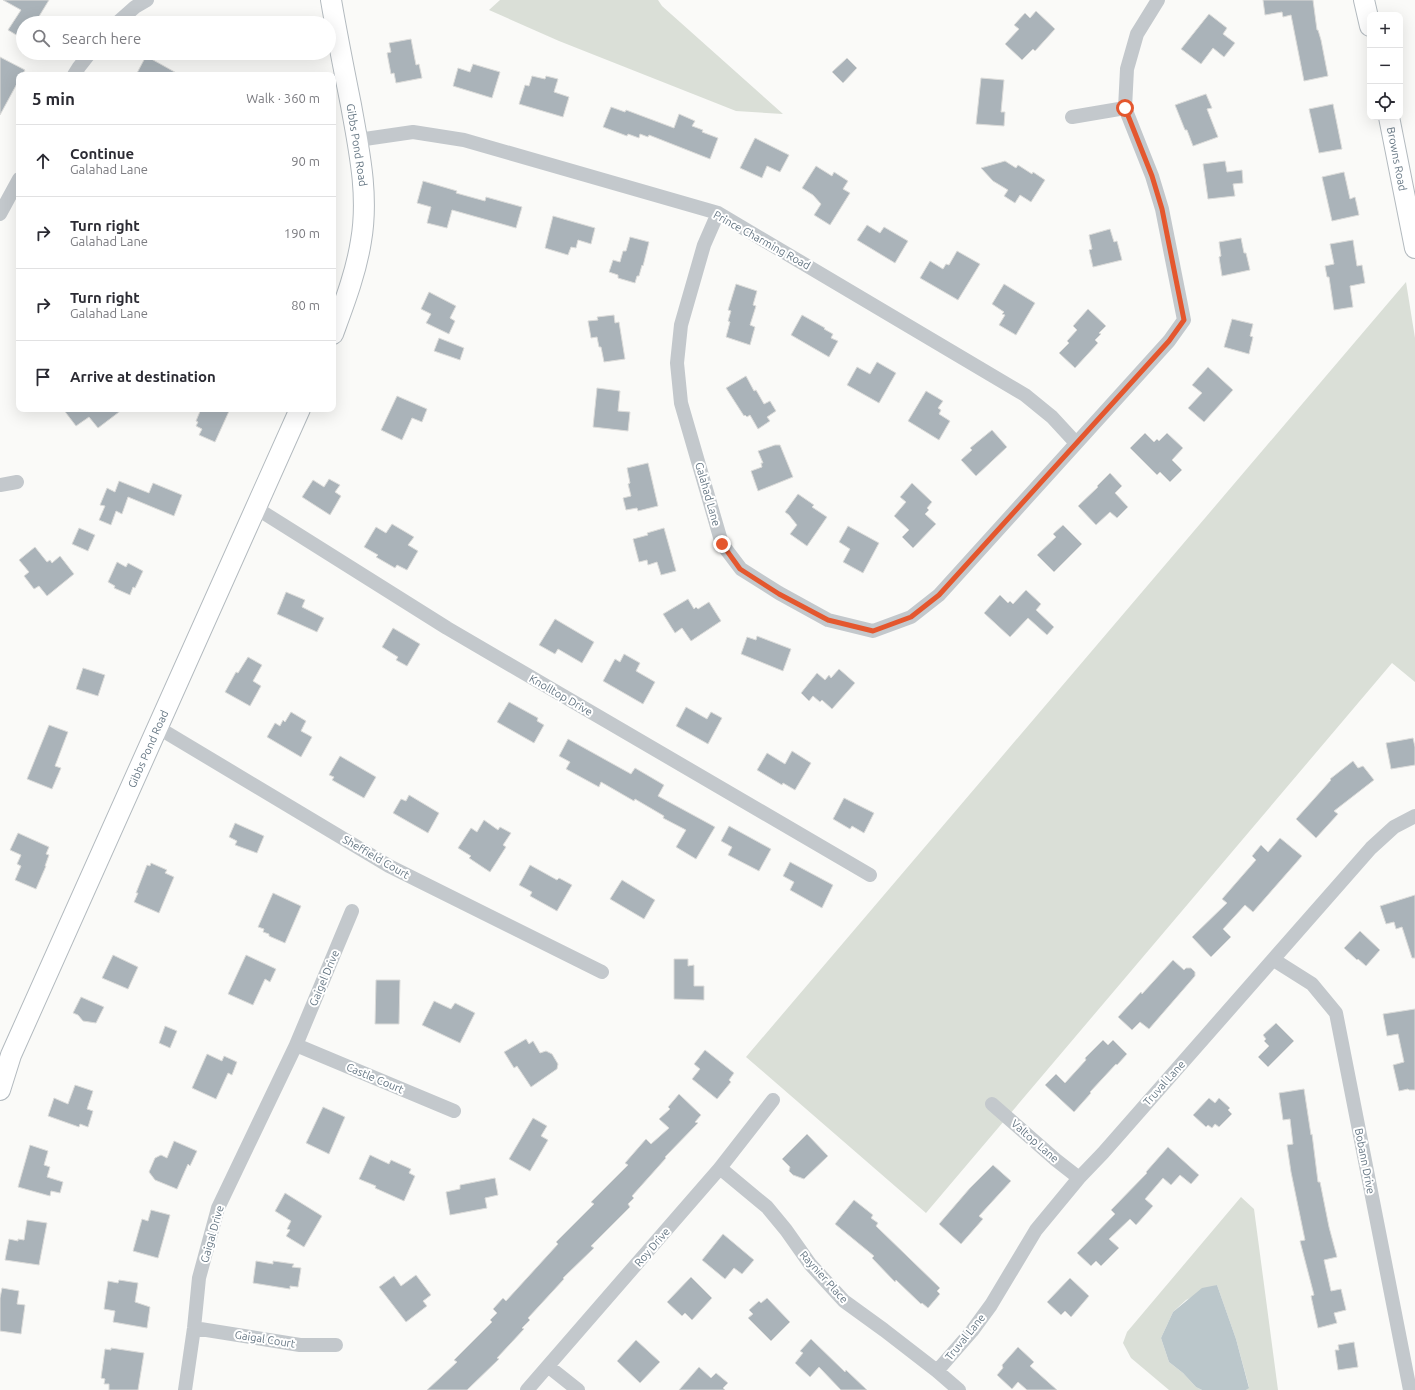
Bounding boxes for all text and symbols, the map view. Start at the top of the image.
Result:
map controls [1367,12,1403,120]
button: + [1367,12,1403,48]
search box [16,16,336,60]
icon: search [30,27,52,49]
text: Search here [62,30,141,47]
button: − [1367,48,1403,84]
button: locate [1367,84,1403,120]
text: 5 min [32,89,75,108]
text: Walk · 360 m [246,91,320,105]
route start [1116,99,1134,117]
street label: Gibbs Pond Road [345,103,369,187]
street label: Browns Road [1385,126,1409,192]
text: Continue [70,145,134,162]
icon: ahead [32,150,54,172]
text: 90 m [291,154,320,168]
text: Galahad Lane [70,162,148,176]
street label: Prince Charming Road [711,208,813,272]
text: Turn right [70,217,140,234]
icon: right [32,222,54,244]
text: 190 m [284,226,320,240]
text: Galahad Lane [70,234,148,248]
text: Turn right [70,289,140,306]
icon: right [32,294,54,316]
text: 80 m [291,298,320,312]
text: Galahad Lane [70,306,148,320]
icon: arrive [32,366,54,388]
text: Arrive at destination [70,368,216,385]
street label: Galahad Lane [693,461,723,527]
route end [713,535,731,553]
street label: Knolltop Drive [527,672,595,718]
street label: Gibbs Pond Road [126,708,170,790]
street label: Sheffield Court [341,833,412,881]
street label: Gaigel Drive [307,948,341,1008]
street label: Truval Lane [1141,1058,1187,1108]
street label: Castle Court [345,1061,406,1096]
street label: Valtop Lane [1009,1117,1061,1165]
street label: Bobann Drive [1353,1127,1377,1195]
street label: Gaigal Drive [198,1204,226,1264]
street label: Roy Drive [632,1225,672,1269]
street label: Raynier Place [798,1249,850,1305]
street label: Truval Lane [943,1311,987,1363]
street label: Gaigal Court [234,1328,297,1350]

